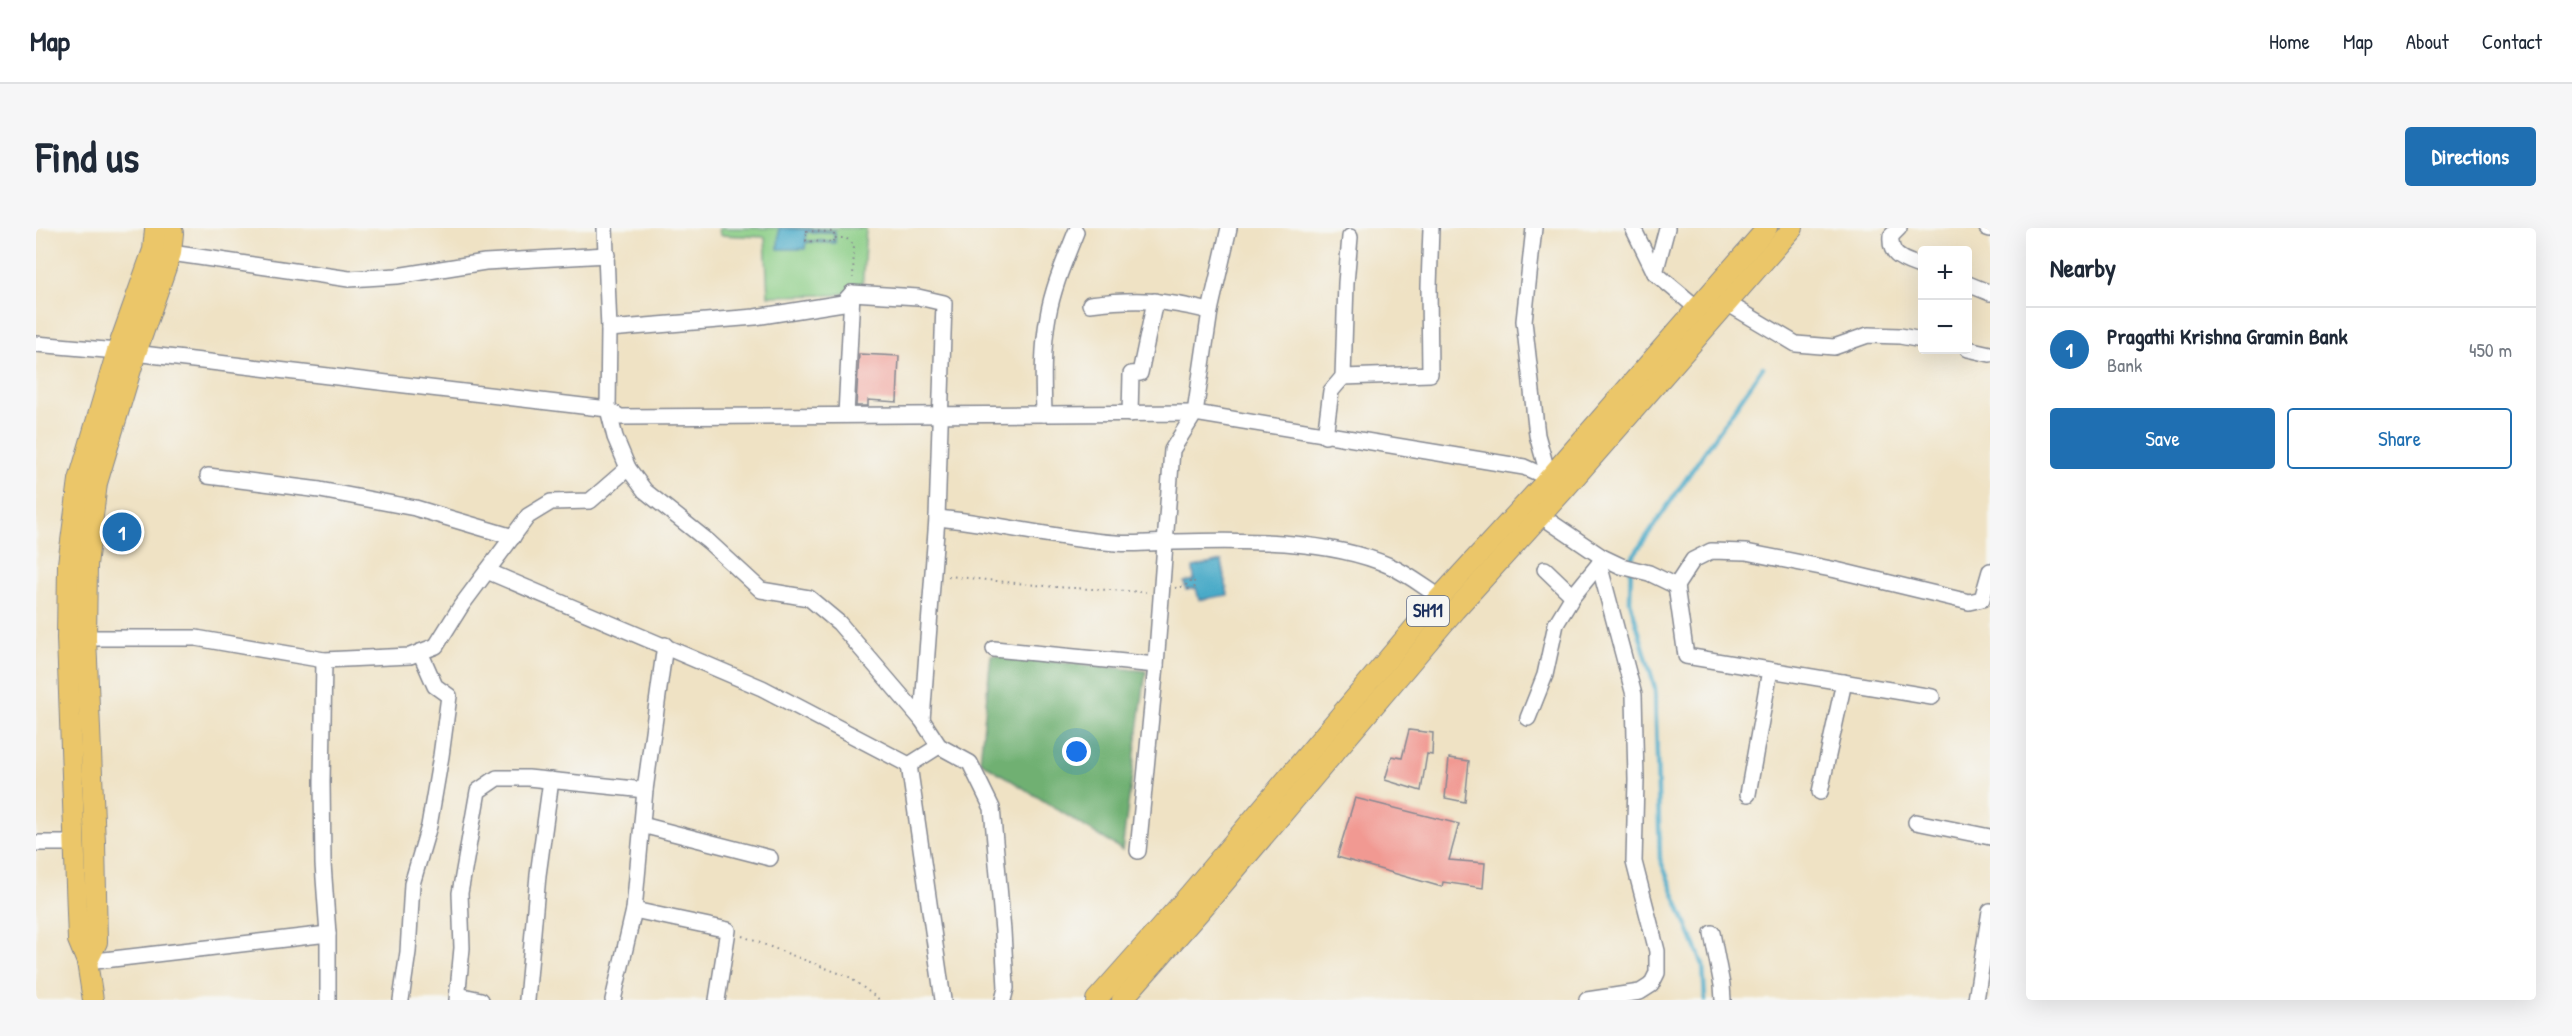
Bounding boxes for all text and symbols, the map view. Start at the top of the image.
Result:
text: Map [30,22,70,60]
text: Home [2269,27,2310,56]
text: Map [2343,27,2373,56]
text: About [2406,27,2449,56]
text: Contact [2482,27,2542,56]
button: Directions [2405,127,2536,186]
text: Find us [36,128,139,185]
map controls [1918,246,1972,354]
button: + [1918,246,1972,300]
text: Nearby [2050,250,2116,285]
button: − [1918,300,1972,354]
text: Pragathi Krishna Gramin Bank [2107,321,2348,351]
text: 1 [2066,336,2073,363]
text: 450 m [2469,336,2512,363]
text: Bank [2107,351,2142,378]
button: Save [2050,408,2275,469]
button: Share [2287,408,2512,469]
pin: 1 [102,510,142,554]
road number: SH11 [1407,596,1449,626]
your location [1062,737,1091,766]

